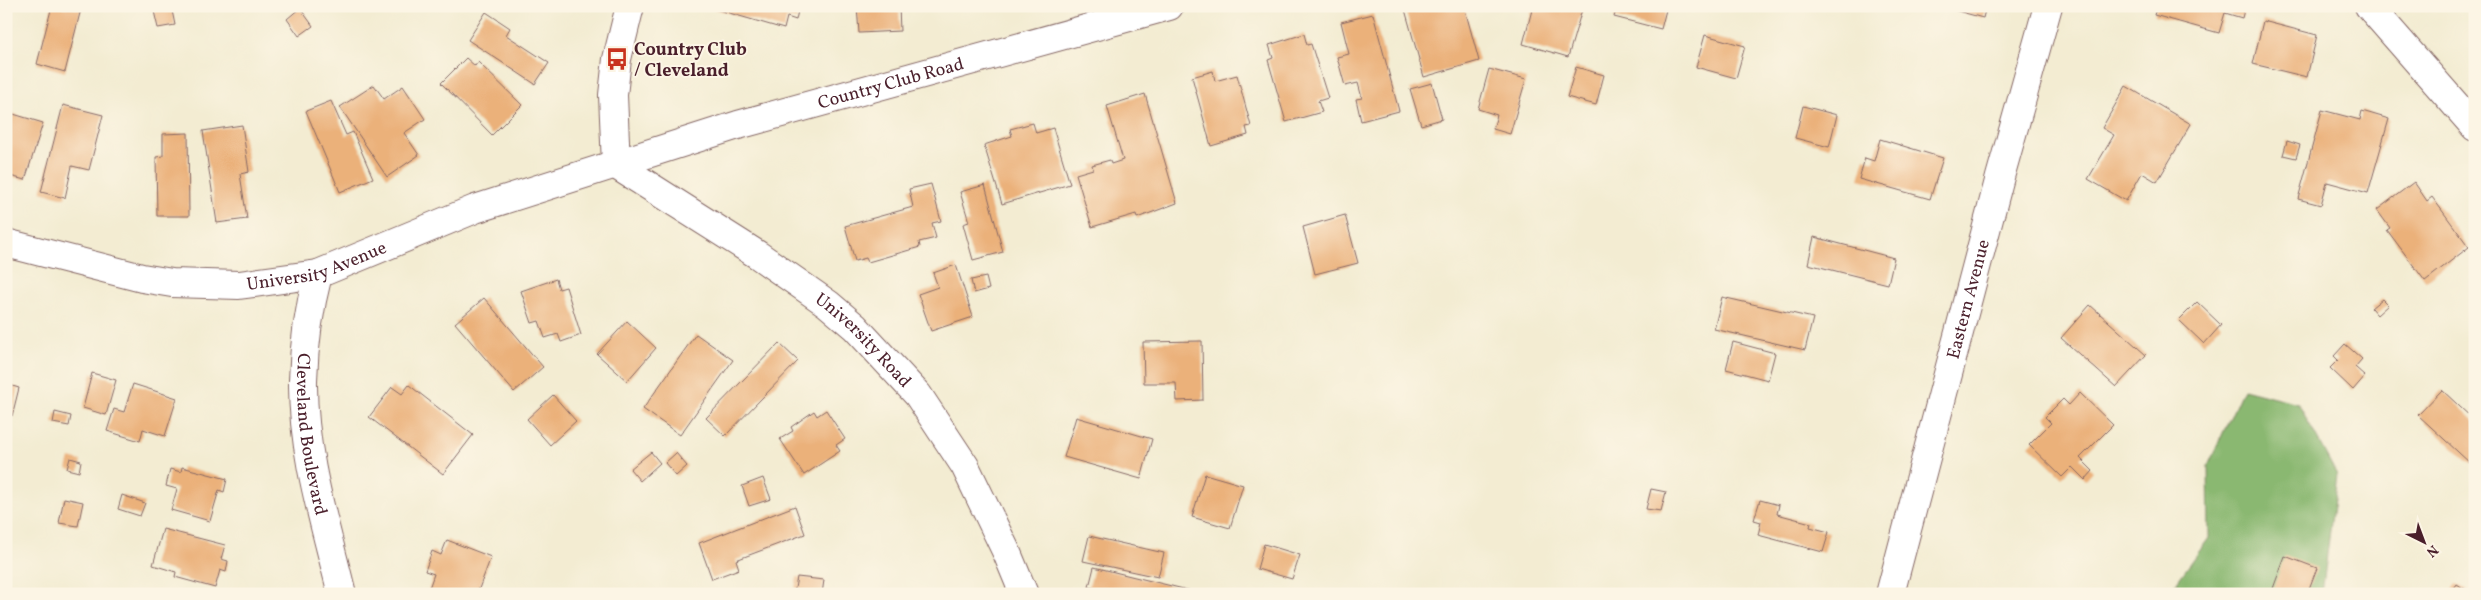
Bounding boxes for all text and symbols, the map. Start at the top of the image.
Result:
place label: Country Club / Cleveland [634,38,747,84]
bus stop icon: Country Club / Cleveland [604,46,630,72]
street label: Country Club Road [815,52,967,116]
street label: University Avenue [245,236,391,298]
street label: Eastern Avenue [1941,237,1997,362]
street label: University Road [809,288,916,394]
street label: Cleveland Boulevard [289,352,333,518]
north arrow [2398,518,2448,568]
text: N [2422,540,2442,561]

